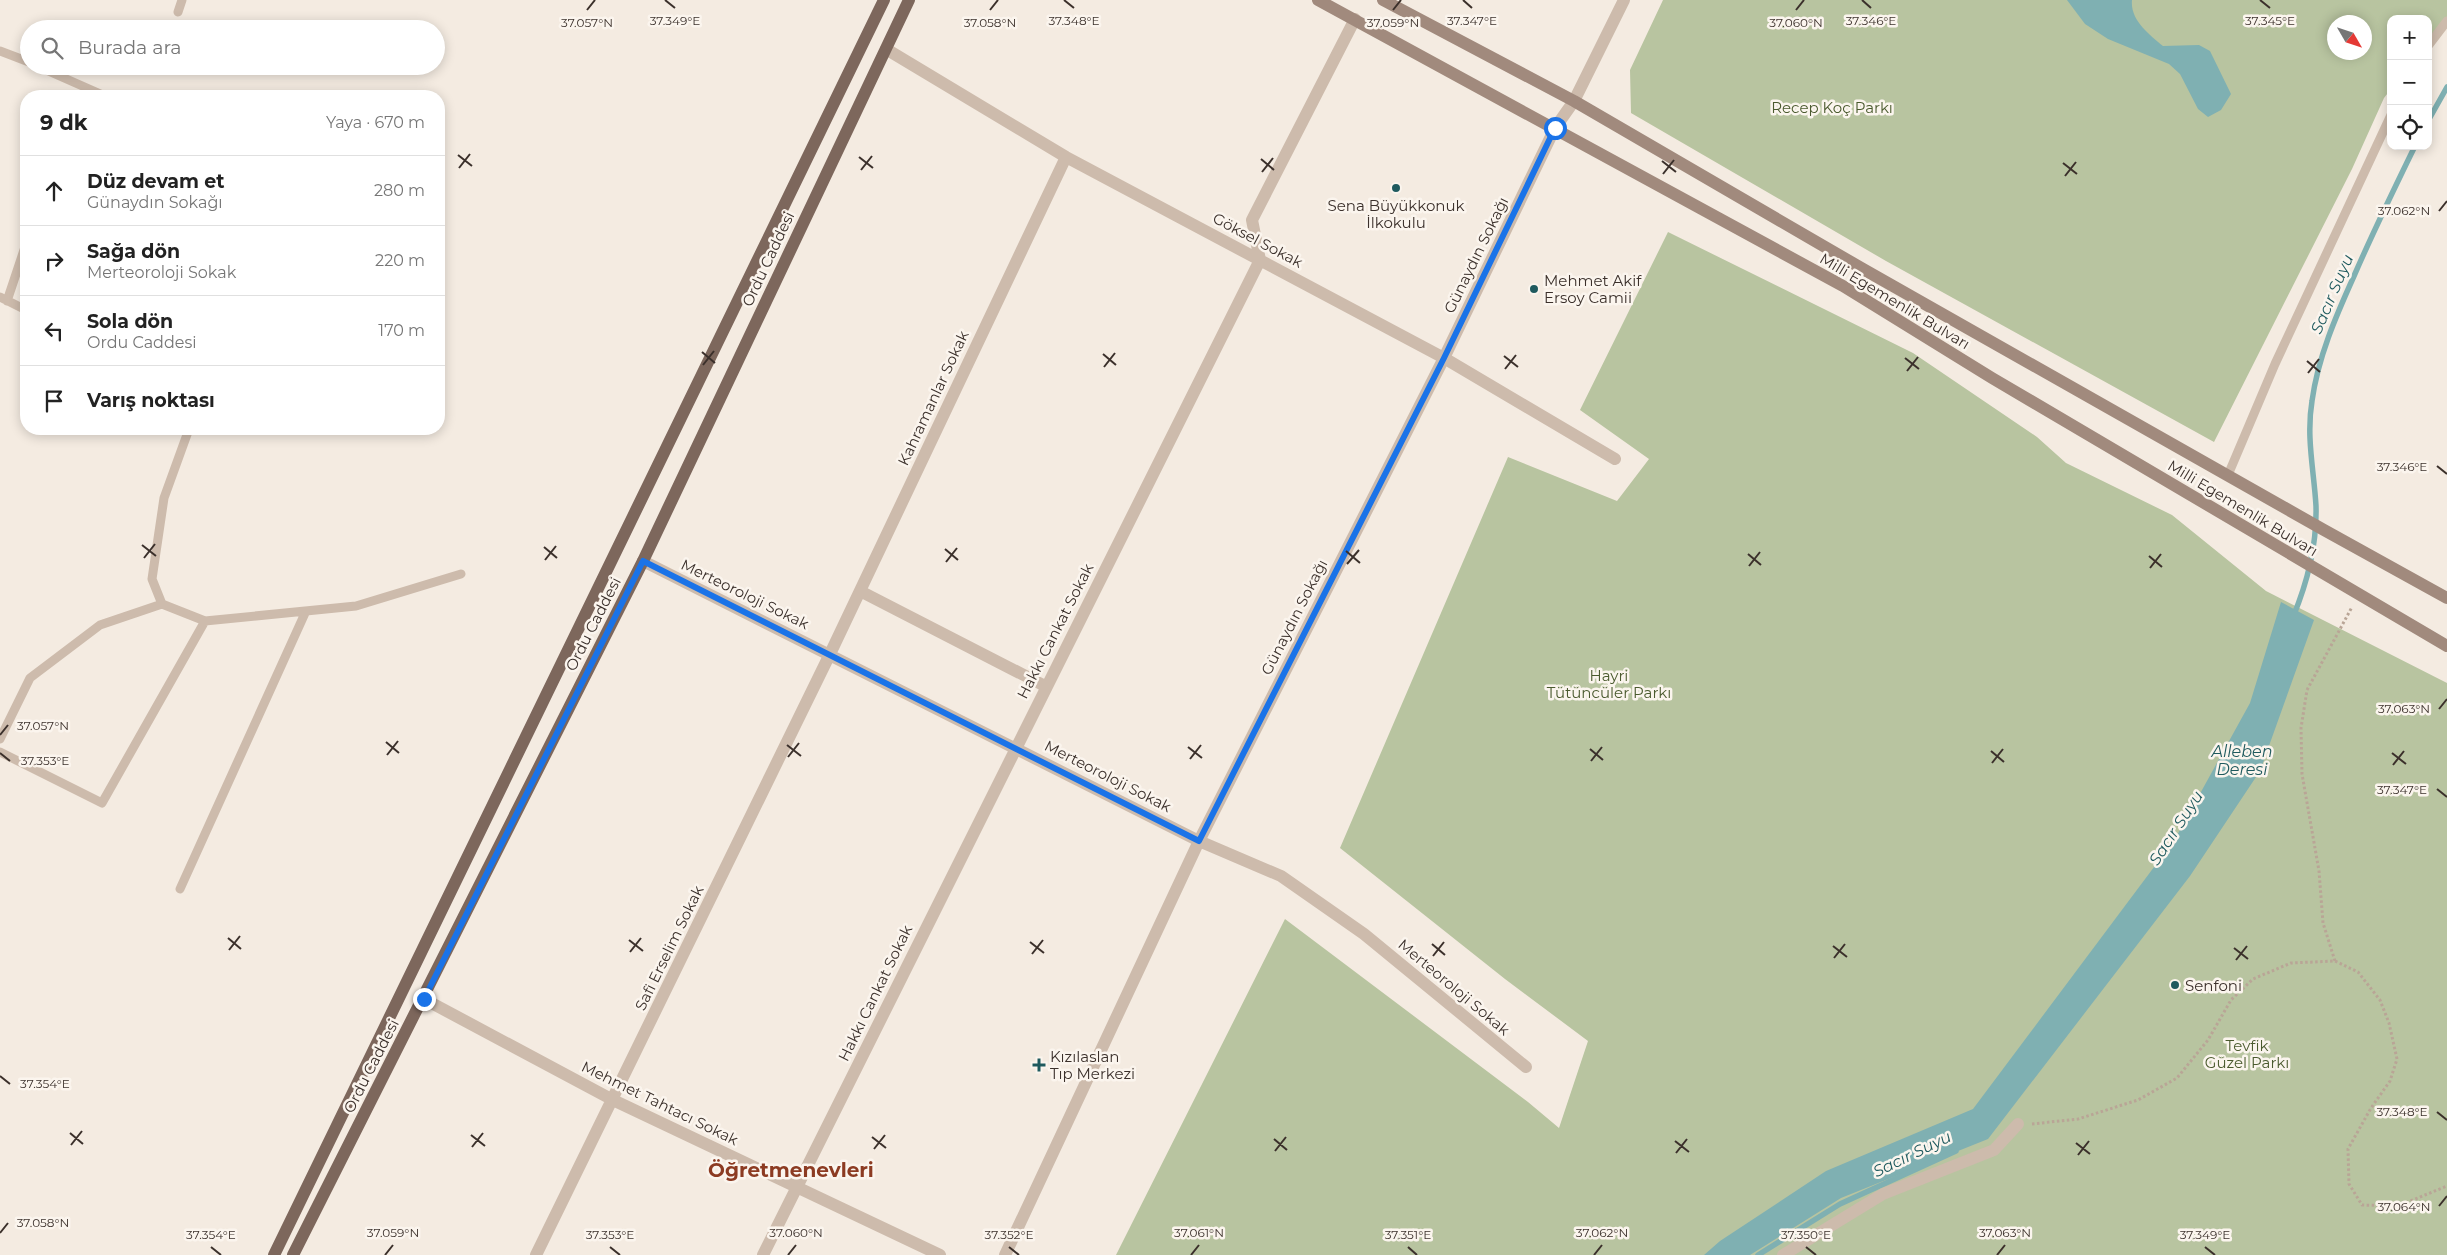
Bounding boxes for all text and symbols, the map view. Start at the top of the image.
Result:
text: 37.349°E [650,13,700,28]
text: 37.348°E [1048,13,1100,28]
text: 37.347°E [1447,13,1497,28]
text: 37.346°E [1846,13,1896,28]
text: 37.345°E [2245,13,2295,28]
text: 37.057°N [561,15,613,30]
text: 37.058°N [964,15,1016,30]
text: 37.059°N [1367,15,1419,30]
text: 37.060°N [1769,15,1823,30]
north arrow [2327,15,2372,60]
map controls [2387,15,2432,150]
button: + [2387,15,2432,60]
search box [20,20,445,75]
icon: search [38,34,66,62]
text: Burada ara [78,36,182,59]
button: − [2387,60,2432,105]
park label: Recep Koç Parkı [1771,98,1893,117]
button: locate [2387,105,2432,150]
text: 9 dk [40,110,88,135]
text: Yaya · 670 m [326,113,425,132]
route start [1544,117,1567,140]
text: Düz devam et [87,170,225,193]
icon: ahead [40,177,68,205]
text: 280 m [374,181,425,200]
marker: Sena Büyükkonuk İlkokulu [1390,182,1402,194]
text: Günaydın Sokağı [87,193,223,212]
street label: Günaydın Sokağı [1440,194,1512,316]
place label: Sena Büyükkonuk İlkokulu [1328,196,1465,232]
text: 37.062°N [2378,203,2430,218]
street label: Ordu Caddesi [738,208,798,310]
street label: Göksel Sokak [1210,208,1306,272]
text: Sağa dön [87,240,180,263]
icon: right [40,247,68,275]
street label: Milli Egemenlik Bulvarı [1816,249,1974,353]
text: 220 m [375,251,425,270]
water label: Sacır Suyu [2307,251,2357,337]
text: Merteoroloji Sokak [87,263,236,282]
place label: Mehmet Akif Ersoy Camii [1544,271,1642,307]
marker: Mehmet Akif Ersoy Camii [1528,283,1540,295]
text: Sola dön [87,310,173,333]
icon: left [40,317,68,345]
text: 170 m [378,321,425,340]
street label: Kahramanlar Sokak [893,327,973,469]
text: Ordu Caddesi [87,333,197,352]
icon: arrive [40,387,68,415]
text: Varış noktası [87,389,215,412]
street label: Milli Egemenlik Bulvarı [2164,456,2322,560]
text: 37.346°E [2377,459,2427,474]
street label: Merteoroloji Sokak [678,555,812,633]
street label: Günaydın Sokağı [1257,556,1331,678]
street label: Hakkı Cankat Sokak [1013,560,1097,702]
street label: Ordu Caddesi [561,574,625,674]
park label: Hayri Tütüncüler Parkı [1547,666,1671,702]
text: 37.063°N [2378,701,2430,716]
text: 37.057°N [17,718,69,733]
street label: Merteoroloji Sokak [1041,736,1175,816]
water label: Alleben Deresi [2210,742,2273,779]
text: 37.353°E [21,753,69,768]
text: 37.347°E [2377,782,2427,797]
water label: Sacır Suyu [2145,787,2207,869]
street label: Safi Erselim Sokak [630,882,708,1014]
street label: Hakkı Cankat Sokak [834,922,916,1064]
street label: Merteoroloji Sokak [1394,935,1514,1039]
place label: Senfoni [2185,976,2242,995]
marker: Senfoni [2169,979,2181,991]
route end [413,988,436,1011]
street label: Ordu Caddesi [339,1016,403,1116]
park label: Tevfik Güzel Parkı [2205,1036,2289,1072]
place label: Kızılaslan Tıp Merkezi [1050,1047,1135,1083]
street label: Mehmet Tahtacı Sokak [579,1057,741,1149]
marker: Kızılaslan Tıp Merkezi [1032,1058,1046,1072]
text: 37.354°E [20,1076,70,1091]
text: 37.348°E [2376,1104,2428,1119]
water label: Sacır Suyu [1870,1127,1954,1181]
district label: Öğretmenevleri [708,1158,874,1182]
text: 37.064°N [2377,1199,2431,1214]
text: 37.058°N [17,1215,69,1230]
text: 37.059°N [367,1225,419,1240]
text: 37.060°N [769,1225,823,1240]
text: 37.061°N [1174,1225,1224,1240]
text: 37.062°N [1576,1225,1628,1240]
text: 37.063°N [1979,1225,2031,1240]
text: 37.354°E [186,1227,236,1242]
text: 37.353°E [586,1227,634,1242]
text: 37.352°E [985,1227,1033,1242]
text: 37.351°E [1385,1227,1431,1242]
text: 37.350°E [1781,1227,1831,1242]
text: 37.349°E [2180,1227,2230,1242]

